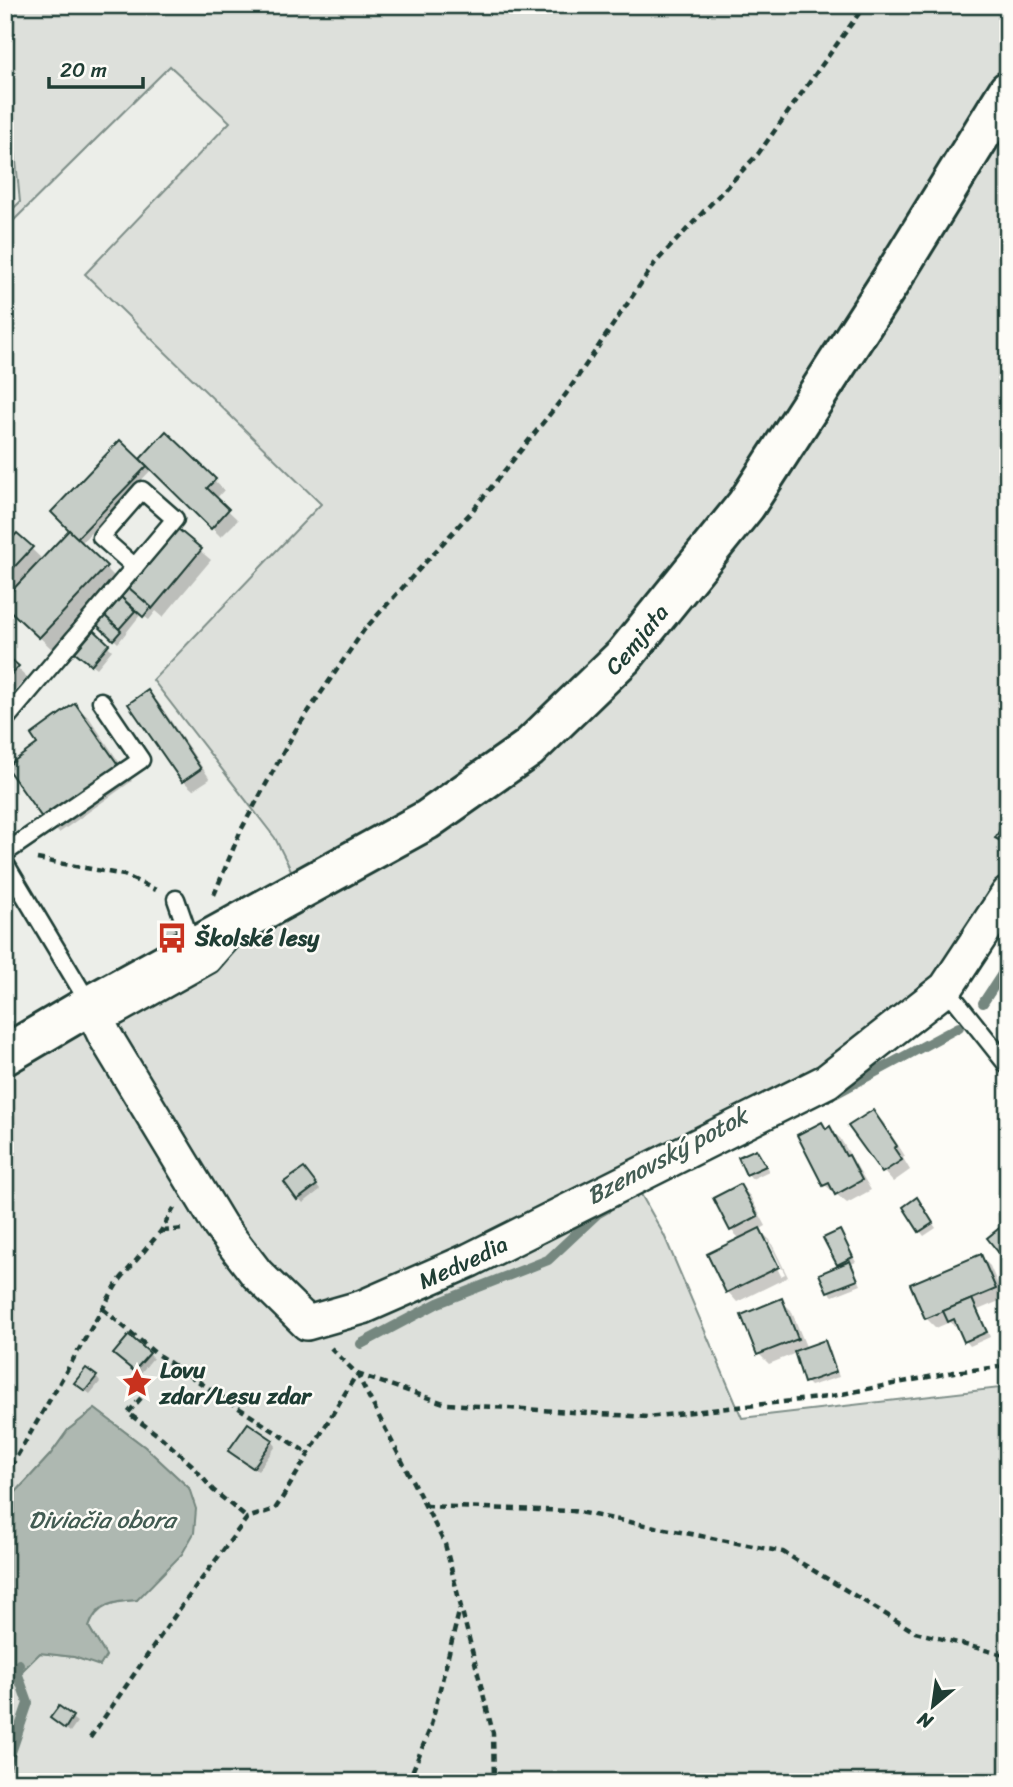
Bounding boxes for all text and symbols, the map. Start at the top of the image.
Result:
scale bar [49,46,144,90]
text: 20 m [60,51,107,89]
street label: Cemjata [595,594,680,685]
place label: Školské lesy [194,918,320,959]
bus stop icon: Školské lesy [155,921,189,955]
water label: Bzenovský potok [579,1094,758,1216]
street label: Medvedia [411,1224,515,1301]
place label: Lovu zdar/Lesu zdar [158,1350,313,1417]
place icon: Lovu zdar/Lesu zdar [120,1366,154,1400]
water label: Diviačia obora [29,1499,178,1541]
north arrow [898,1672,968,1742]
text: N [911,1702,940,1739]

